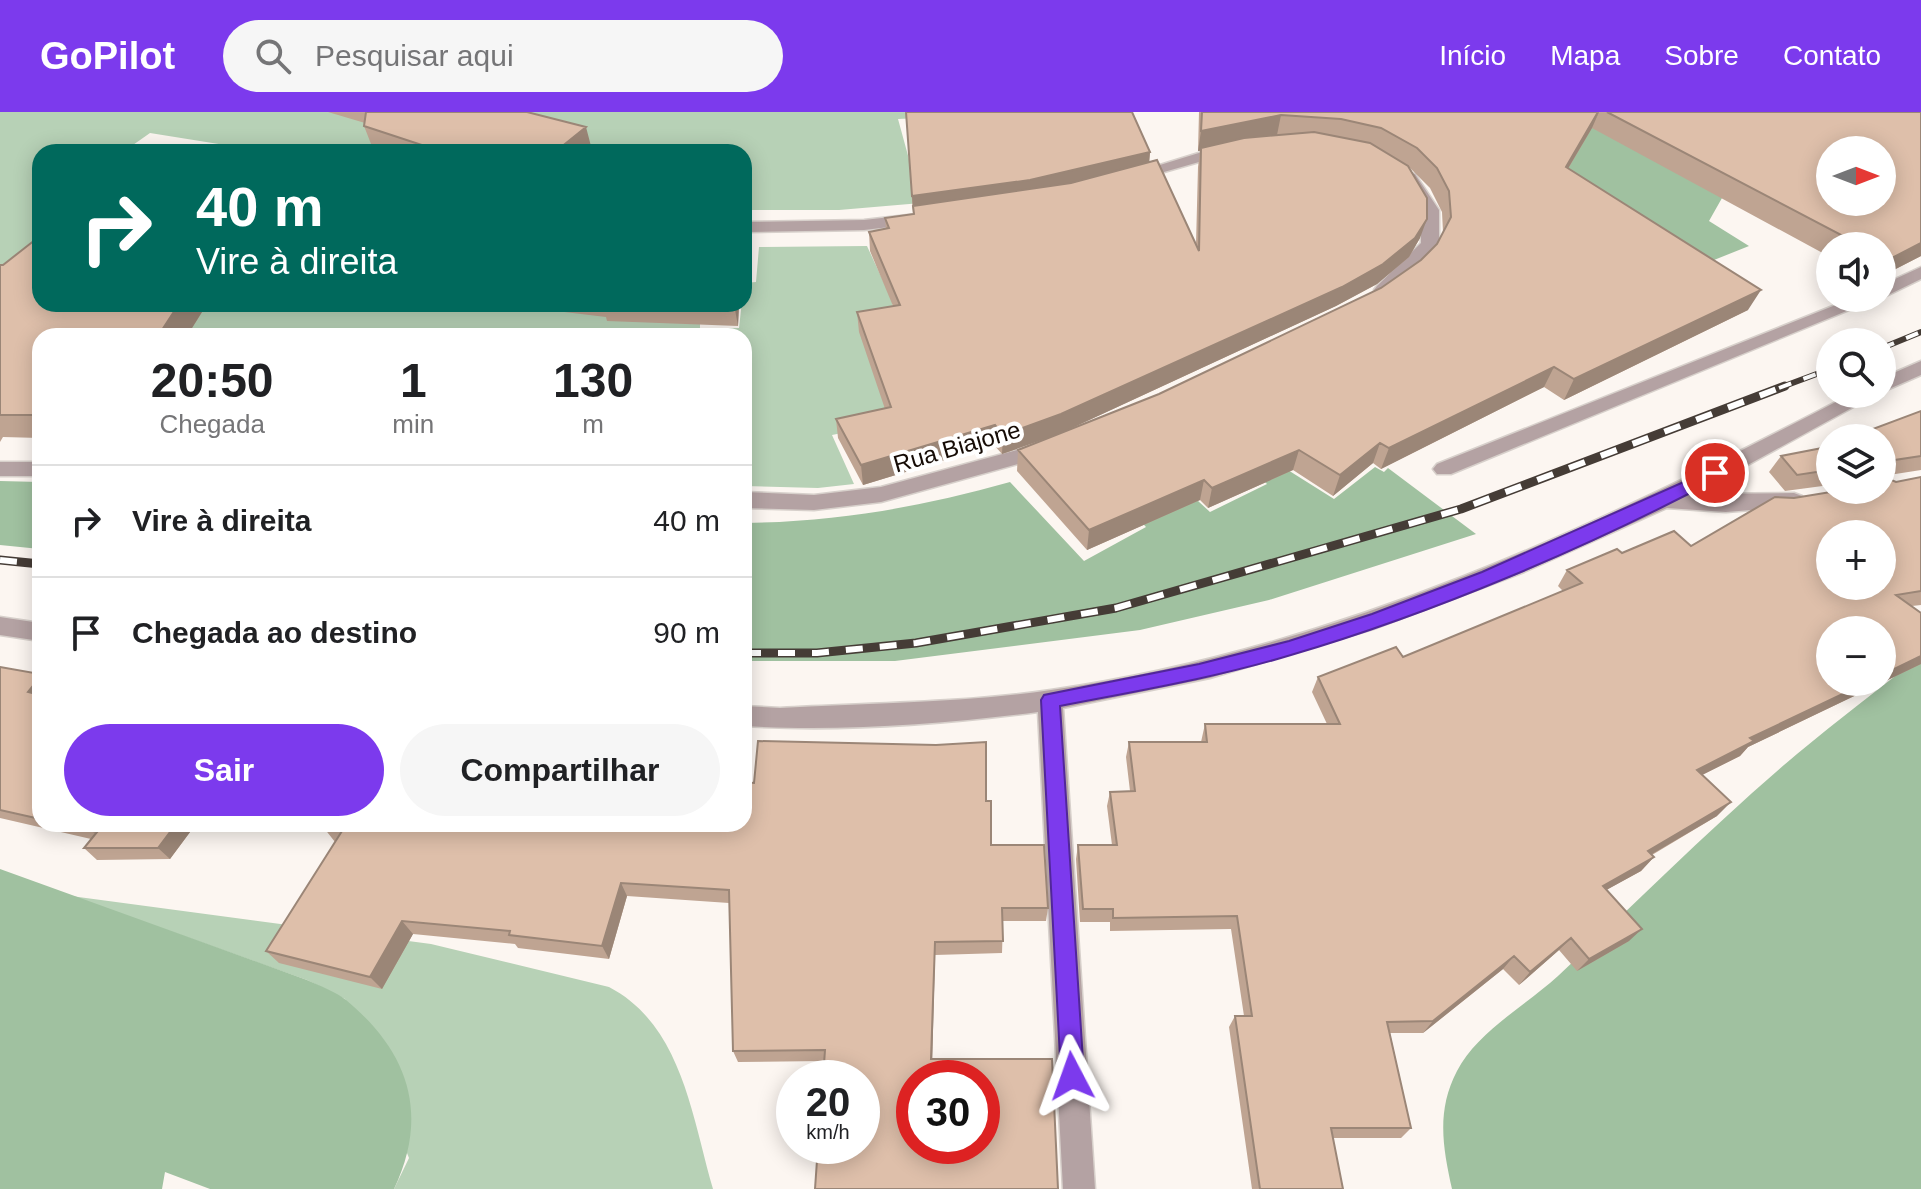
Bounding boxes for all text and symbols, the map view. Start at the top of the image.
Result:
search box [223,20,783,92]
icon: search [251,34,295,78]
text: GoPilot [40,35,175,77]
text: Pesquisar aqui [315,39,514,72]
text: Início [1439,40,1506,71]
text: Mapa [1550,40,1620,71]
text: Sobre [1664,40,1739,71]
text: Contato [1783,40,1881,71]
north arrow [1816,136,1896,216]
map controls [1816,136,1896,696]
text: 40 m [196,175,324,238]
icon: right [64,176,168,280]
button: sound [1816,232,1896,312]
text: Vire à direita [196,241,397,282]
button: search [1816,328,1896,408]
text: 20:50 [151,354,274,407]
text: 1 [400,354,427,407]
text: 130 [553,354,633,407]
text: Chegada [159,409,265,439]
text: min [392,409,434,439]
text: m [582,409,604,439]
street label: Rua Biajone [890,416,1023,478]
button: layers [1816,424,1896,504]
pin [1681,439,1749,507]
icon: arrive [1693,451,1737,495]
icon: right [64,499,108,543]
text: Vire à direita [132,504,312,537]
text: 40 m [653,504,720,537]
button: + [1816,520,1896,600]
icon: arrive [64,611,108,655]
text: Chegada ao destino [132,616,417,649]
text: 90 m [653,616,720,649]
button: − [1816,616,1896,696]
button: Sair [64,724,384,816]
button: Compartilhar [400,724,720,816]
position arrow [1030,1034,1114,1118]
speed limit sign: 30 [896,1060,1000,1164]
text: 20 [806,1080,850,1124]
text: km/h [806,1121,850,1143]

